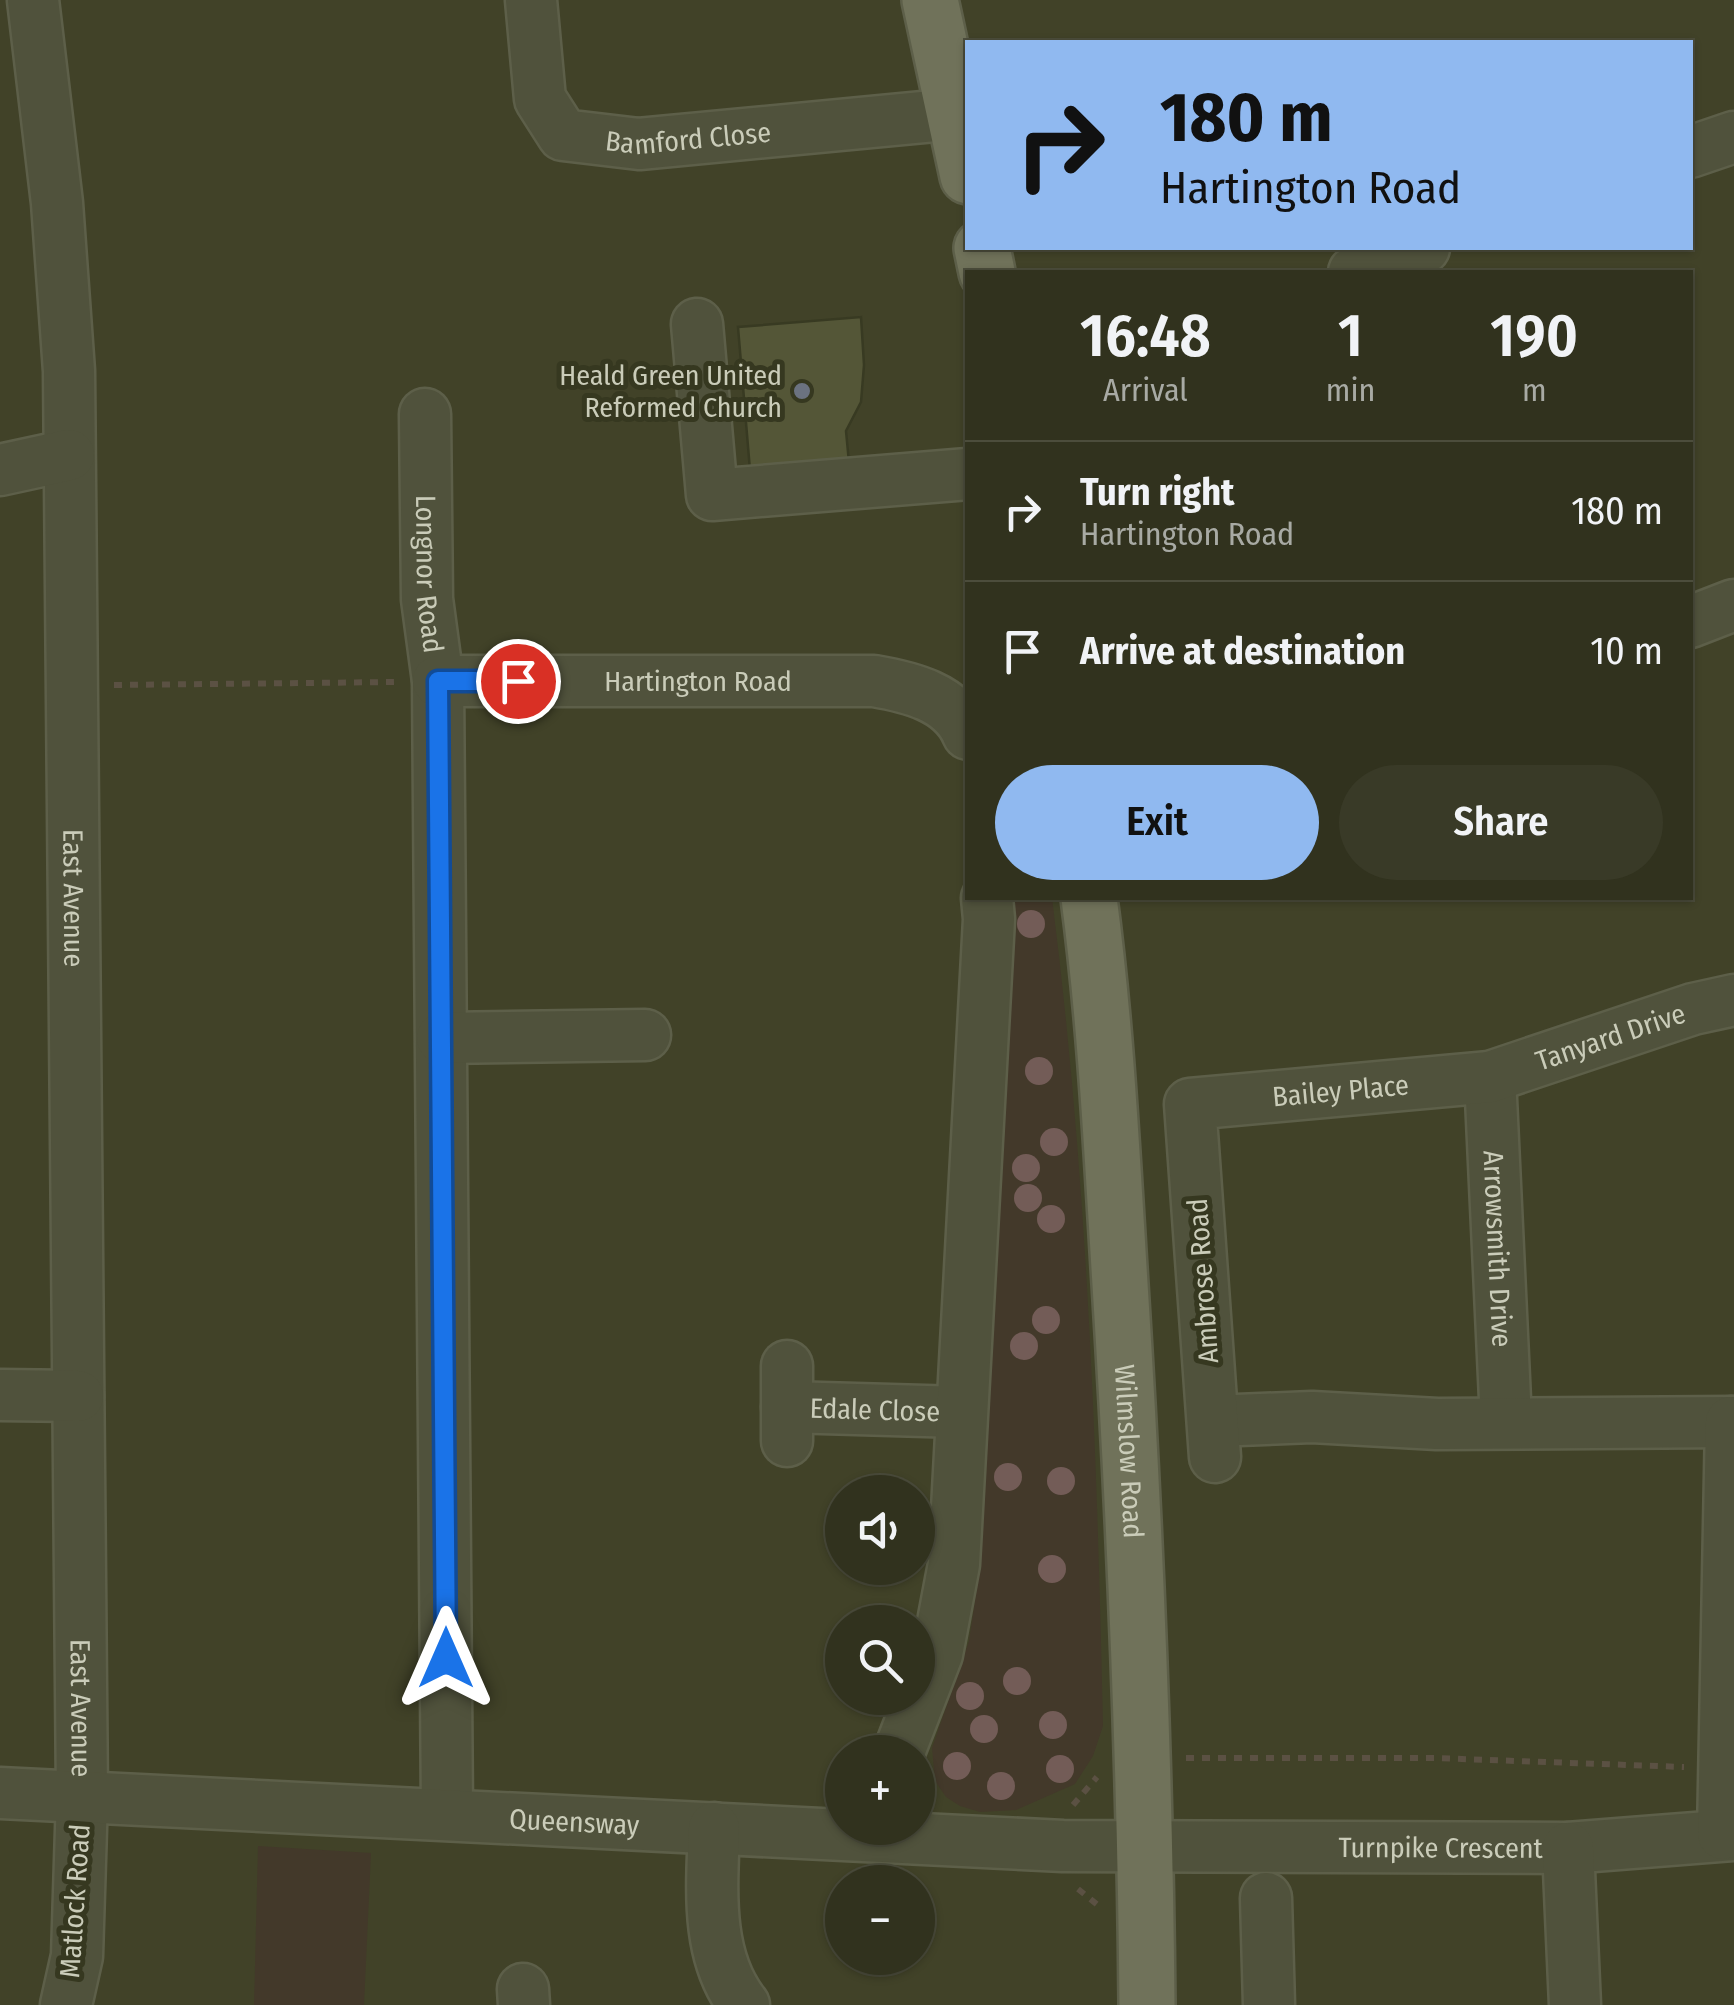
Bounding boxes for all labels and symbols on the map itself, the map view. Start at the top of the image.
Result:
street label: Bamford Close [604,115,772,161]
place label: Heald Green United Reformed Church [559,359,782,424]
marker: Heald Green United Reformed Church [791,380,813,402]
street label: Longnor Road [409,495,451,655]
pin [476,639,561,724]
street label: Hartington Road [604,665,792,698]
street label: East Avenue [57,829,91,967]
street label: Tanyard Drive [1531,996,1689,1077]
street label: Bailey Place [1271,1068,1410,1113]
street label: Arrowsmith Drive [1477,1150,1519,1348]
street label: Ambrose Road [1181,1197,1225,1365]
street label: Wilmslow Road [1108,1364,1150,1539]
street label: Edale Close [809,1391,941,1428]
position arrow [394,1606,498,1710]
street label: East Avenue [64,1639,98,1777]
street label: Queensway [508,1802,641,1841]
street label: Matlock Road [53,1823,97,1979]
street label: Turnpike Crescent [1339,1831,1544,1864]

